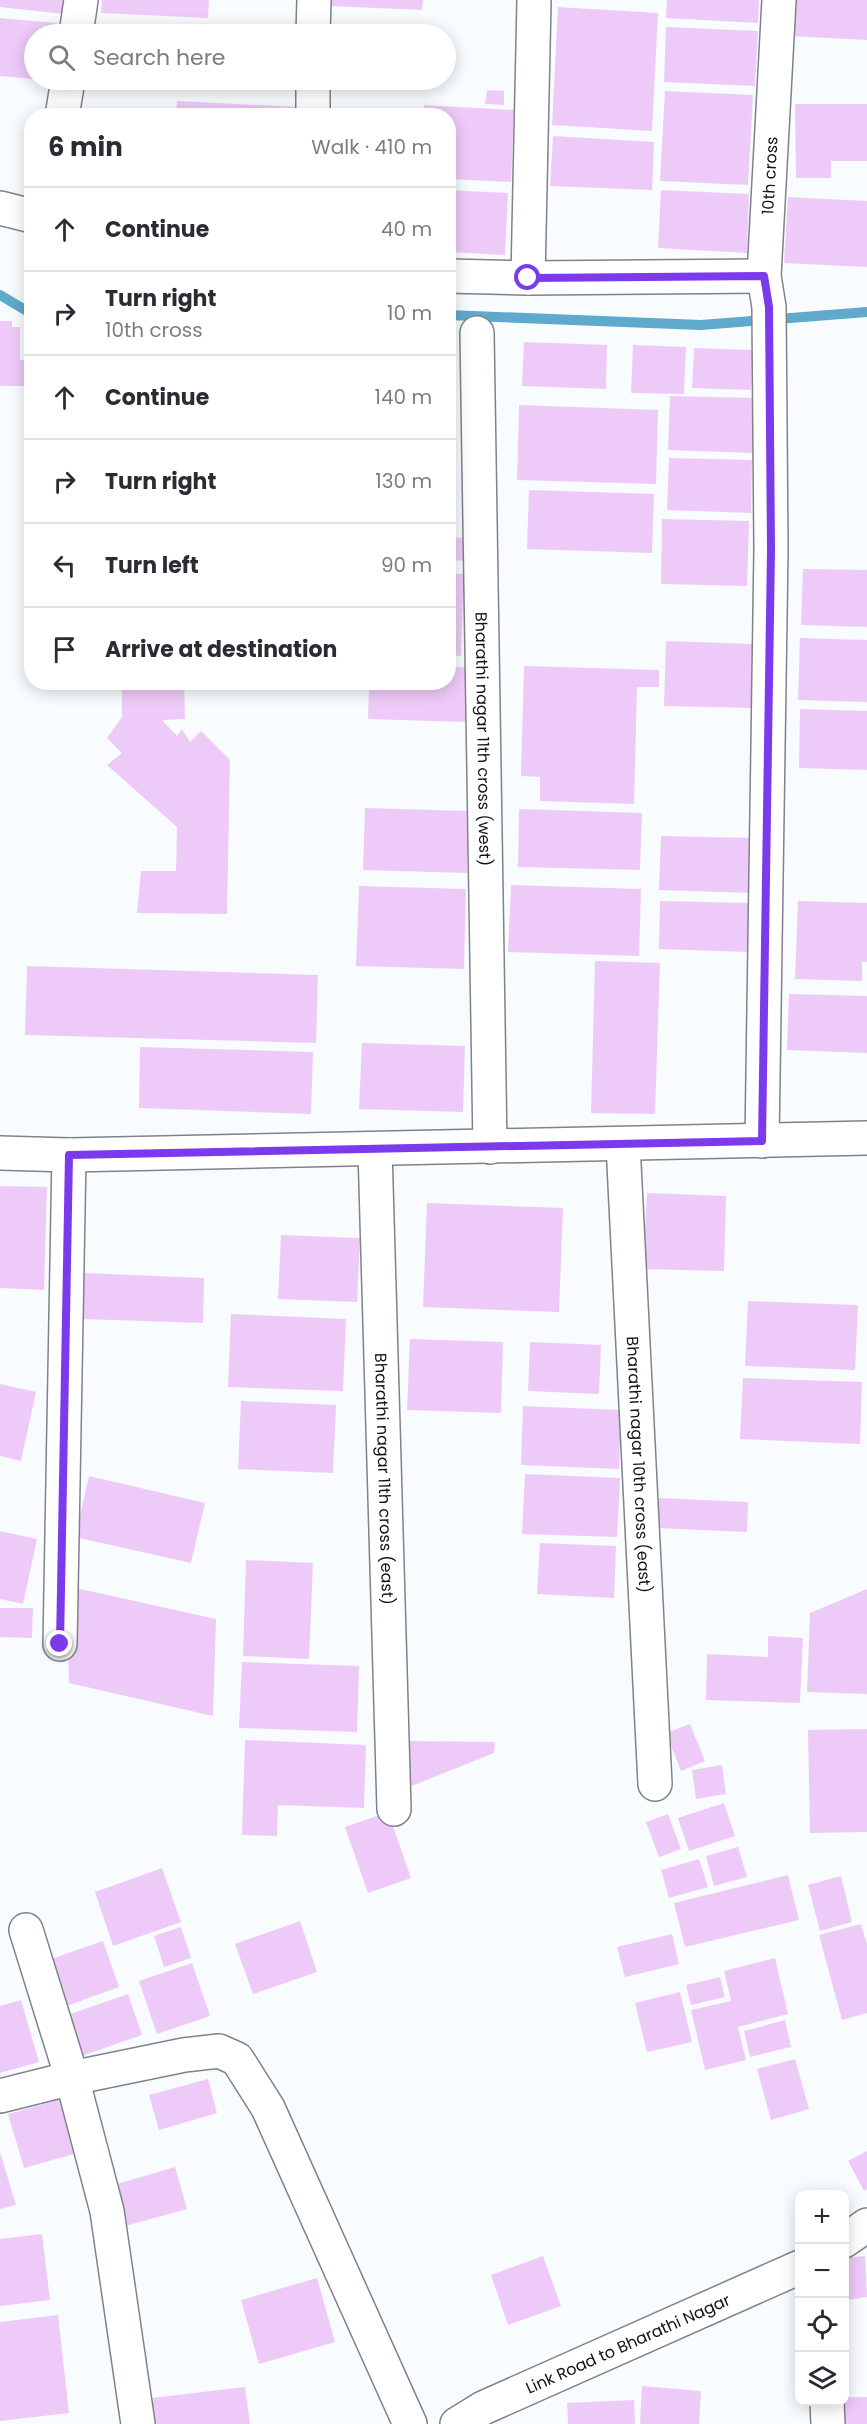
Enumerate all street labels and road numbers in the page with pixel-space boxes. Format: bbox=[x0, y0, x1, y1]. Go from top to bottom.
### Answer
street label: 10th cross bbox=[756, 136, 784, 215]
street label: Bharathi nagar 11th cross (west) bbox=[469, 612, 497, 866]
street label: Bharathi nagar 10th cross (east) bbox=[621, 1336, 656, 1593]
street label: Bharathi nagar 11th cross (east) bbox=[369, 1353, 399, 1605]
street label: Link Road to Bharathi Nagar bbox=[522, 2289, 734, 2400]

